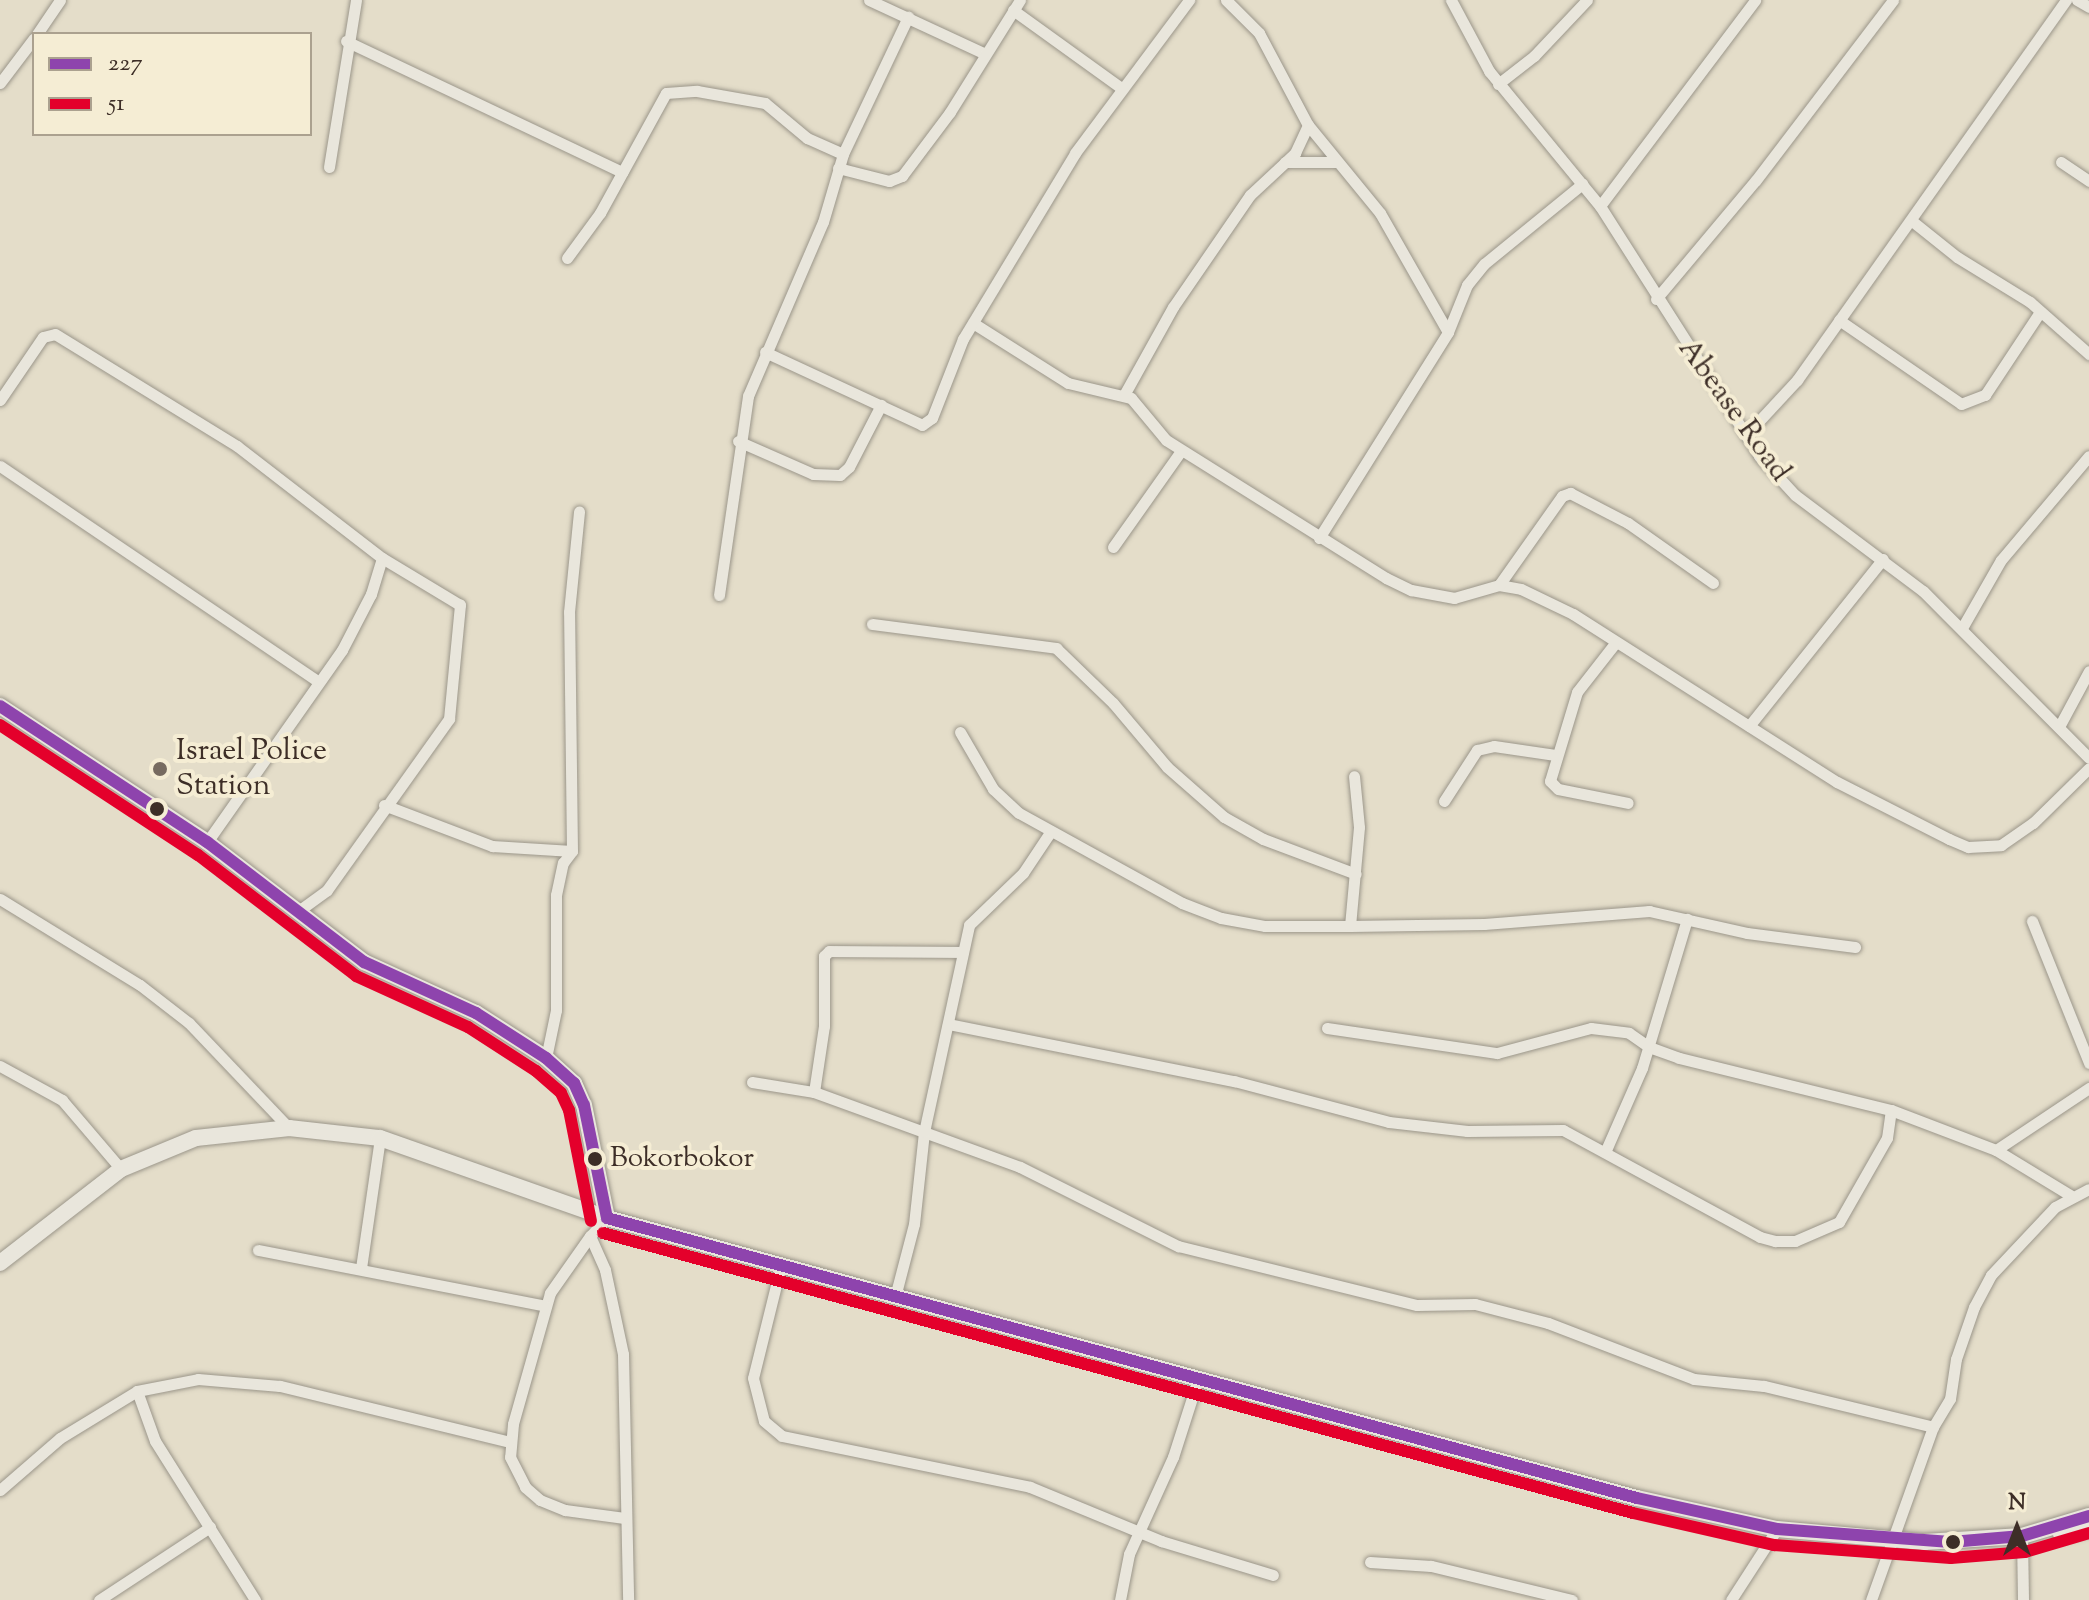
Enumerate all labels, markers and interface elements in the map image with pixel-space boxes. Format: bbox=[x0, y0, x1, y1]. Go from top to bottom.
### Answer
legend bbox=[32, 32, 312, 136]
text: 227 bbox=[108, 47, 143, 81]
text: 51 bbox=[108, 87, 124, 121]
street label: Abease Road bbox=[1669, 333, 1797, 489]
place label: Israel Police Station bbox=[176, 734, 327, 804]
marker: Israel Police Station bbox=[151, 760, 169, 778]
unlabelled marker bbox=[149, 801, 165, 817]
place label: Bokorbokor bbox=[610, 1142, 754, 1176]
marker: Bokorbokor bbox=[587, 1151, 603, 1167]
north arrow bbox=[1977, 1488, 2057, 1568]
text: N bbox=[2008, 1488, 2026, 1520]
unlabelled marker bbox=[1945, 1534, 1961, 1550]

